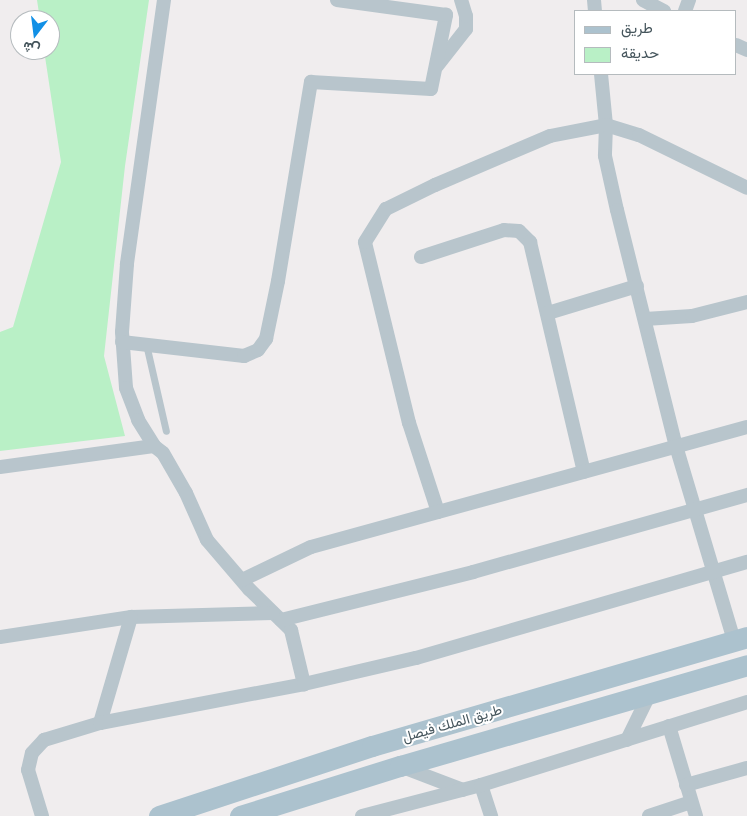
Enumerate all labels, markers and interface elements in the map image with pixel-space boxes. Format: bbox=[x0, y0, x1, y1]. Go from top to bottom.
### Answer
north arrow bbox=[10, 10, 60, 60]
legend bbox=[574, 10, 737, 75]
text: طريق bbox=[621, 18, 653, 37]
text: ش bbox=[21, 38, 42, 59]
text: حديقة bbox=[621, 43, 659, 62]
street label: طريق الملك فيصل bbox=[400, 701, 504, 745]

